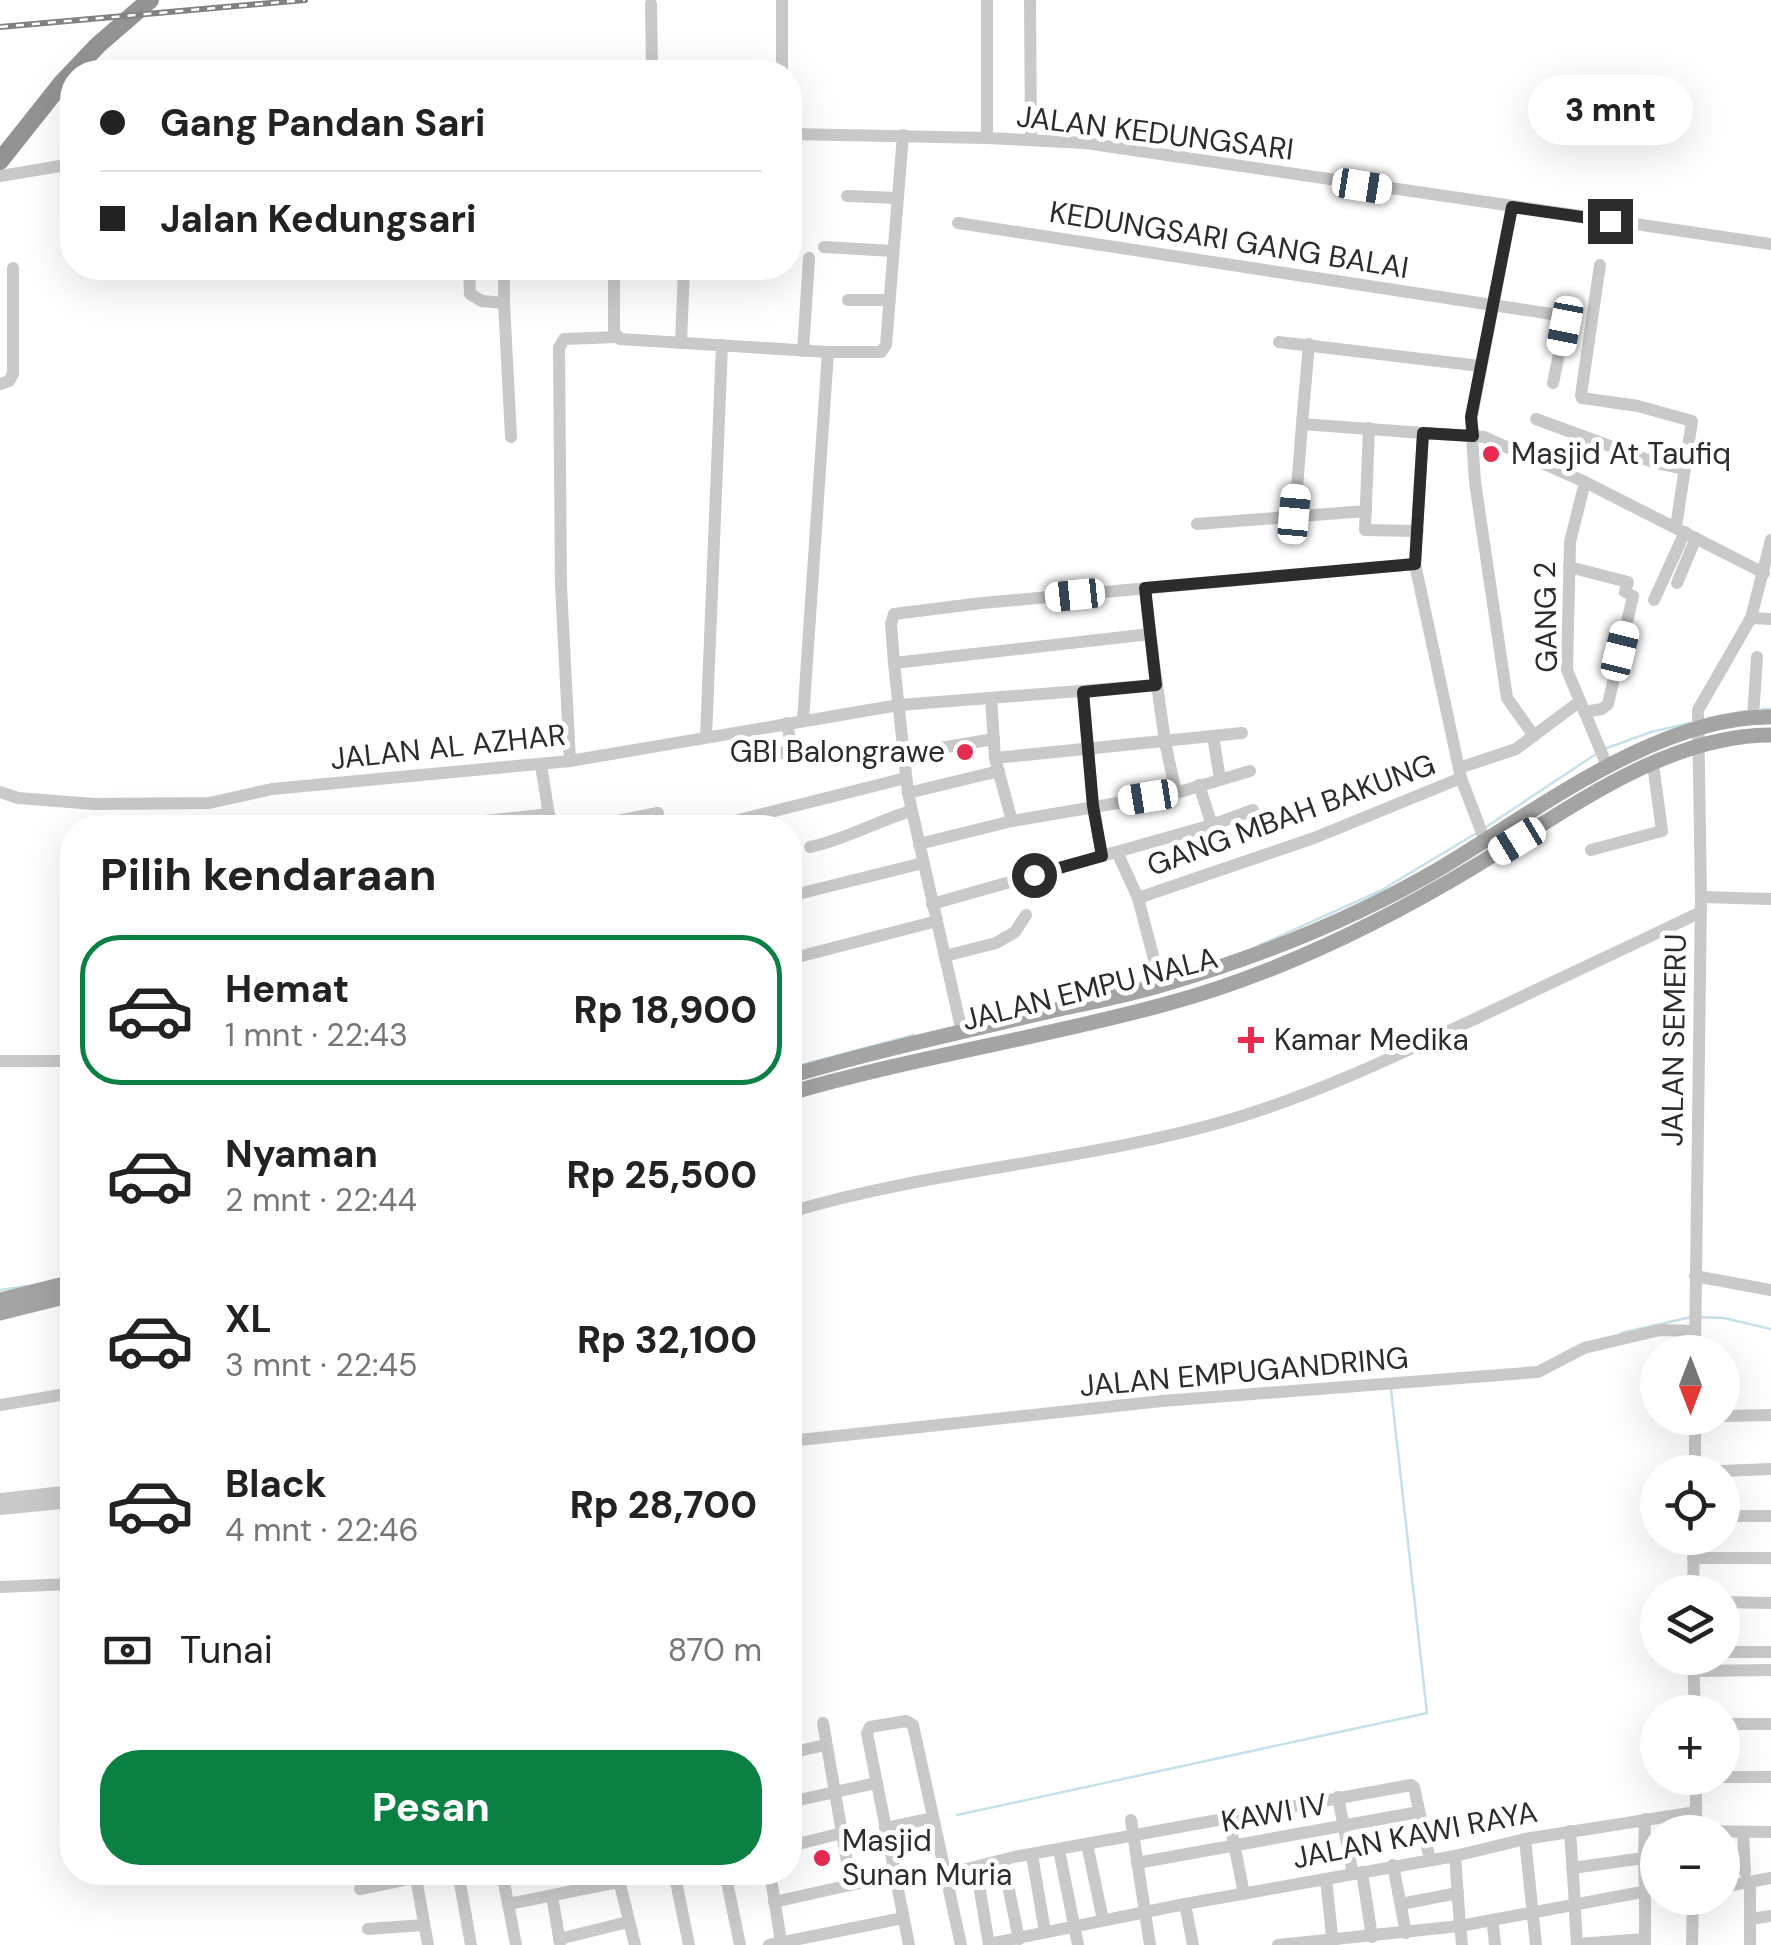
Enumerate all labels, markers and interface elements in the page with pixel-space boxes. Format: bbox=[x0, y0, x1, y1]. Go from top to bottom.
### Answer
callout: 3 mnt bbox=[1528, 76, 1692, 146]
text: 3 mnt bbox=[1565, 89, 1656, 131]
street label: JALAN KEDUNGSARI bbox=[1014, 96, 1296, 169]
text: Gang Pandan Sari bbox=[160, 98, 485, 148]
car bbox=[1330, 166, 1394, 206]
street label: KEDUNGSARI GANG BALAI bbox=[1047, 192, 1411, 287]
text: Jalan Kedungsari bbox=[160, 194, 477, 244]
route end bbox=[1588, 199, 1633, 244]
car bbox=[1545, 294, 1585, 358]
place label: Masjid At Taufiq bbox=[1511, 434, 1731, 473]
marker: Masjid At Taufiq bbox=[1480, 443, 1502, 465]
car bbox=[1276, 483, 1312, 545]
street label: GANG 2 bbox=[1525, 561, 1566, 673]
car bbox=[1044, 577, 1106, 613]
car bbox=[1598, 618, 1642, 684]
street label: JALAN AL AZHAR bbox=[328, 715, 568, 778]
place label: GBI Balongrawe bbox=[730, 732, 945, 771]
marker: GBI Balongrawe bbox=[954, 741, 976, 763]
street label: GANG MBAH BAKUNG bbox=[1141, 744, 1440, 885]
car bbox=[1116, 777, 1180, 817]
car bbox=[1484, 813, 1550, 869]
text: Pilih kendaraan bbox=[100, 845, 436, 904]
route start bbox=[1012, 853, 1057, 898]
street label: JALAN SEMERU bbox=[1652, 933, 1695, 1147]
street label: JALAN EMPU NALA bbox=[958, 938, 1222, 1039]
text: Hemat bbox=[225, 964, 349, 1014]
icon: car bbox=[105, 965, 195, 1055]
text: Rp 18,900 bbox=[574, 985, 757, 1035]
text: 1 mnt · 22:43 bbox=[225, 1014, 408, 1056]
place label: Kamar Medika bbox=[1274, 1020, 1469, 1059]
marker: Kamar Medika bbox=[1238, 1027, 1264, 1053]
text: Nyaman bbox=[225, 1129, 378, 1179]
icon: car bbox=[105, 1130, 195, 1220]
text: Rp 25,500 bbox=[567, 1150, 757, 1200]
text: 2 mnt · 22:44 bbox=[225, 1179, 417, 1221]
text: XL bbox=[225, 1294, 272, 1344]
icon: car bbox=[105, 1295, 195, 1385]
text: Rp 32,100 bbox=[577, 1315, 757, 1365]
north arrow bbox=[1640, 1335, 1740, 1435]
map controls bbox=[1640, 1335, 1740, 1915]
street label: JALAN EMPUGANDRING bbox=[1078, 1338, 1410, 1405]
text: 3 mnt · 22:45 bbox=[225, 1344, 417, 1386]
button: locate bbox=[1640, 1455, 1740, 1555]
text: Black bbox=[225, 1459, 327, 1509]
icon: car bbox=[105, 1460, 195, 1550]
text: Rp 28,700 bbox=[570, 1480, 757, 1530]
text: 4 mnt · 22:46 bbox=[225, 1509, 419, 1551]
button: layers bbox=[1640, 1575, 1740, 1675]
icon: cash bbox=[100, 1623, 155, 1678]
text: Tunai bbox=[180, 1625, 273, 1675]
text: 870 m bbox=[668, 1629, 762, 1671]
button: + bbox=[1640, 1695, 1740, 1795]
button: Pesan bbox=[100, 1750, 762, 1865]
street label: KAWI IV bbox=[1218, 1784, 1330, 1841]
street label: JALAN KAWI RAYA bbox=[1289, 1792, 1541, 1877]
button: − bbox=[1640, 1815, 1740, 1915]
place label: Masjid Sunan Muria bbox=[842, 1821, 1012, 1894]
marker: Masjid Sunan Muria bbox=[811, 1847, 833, 1869]

